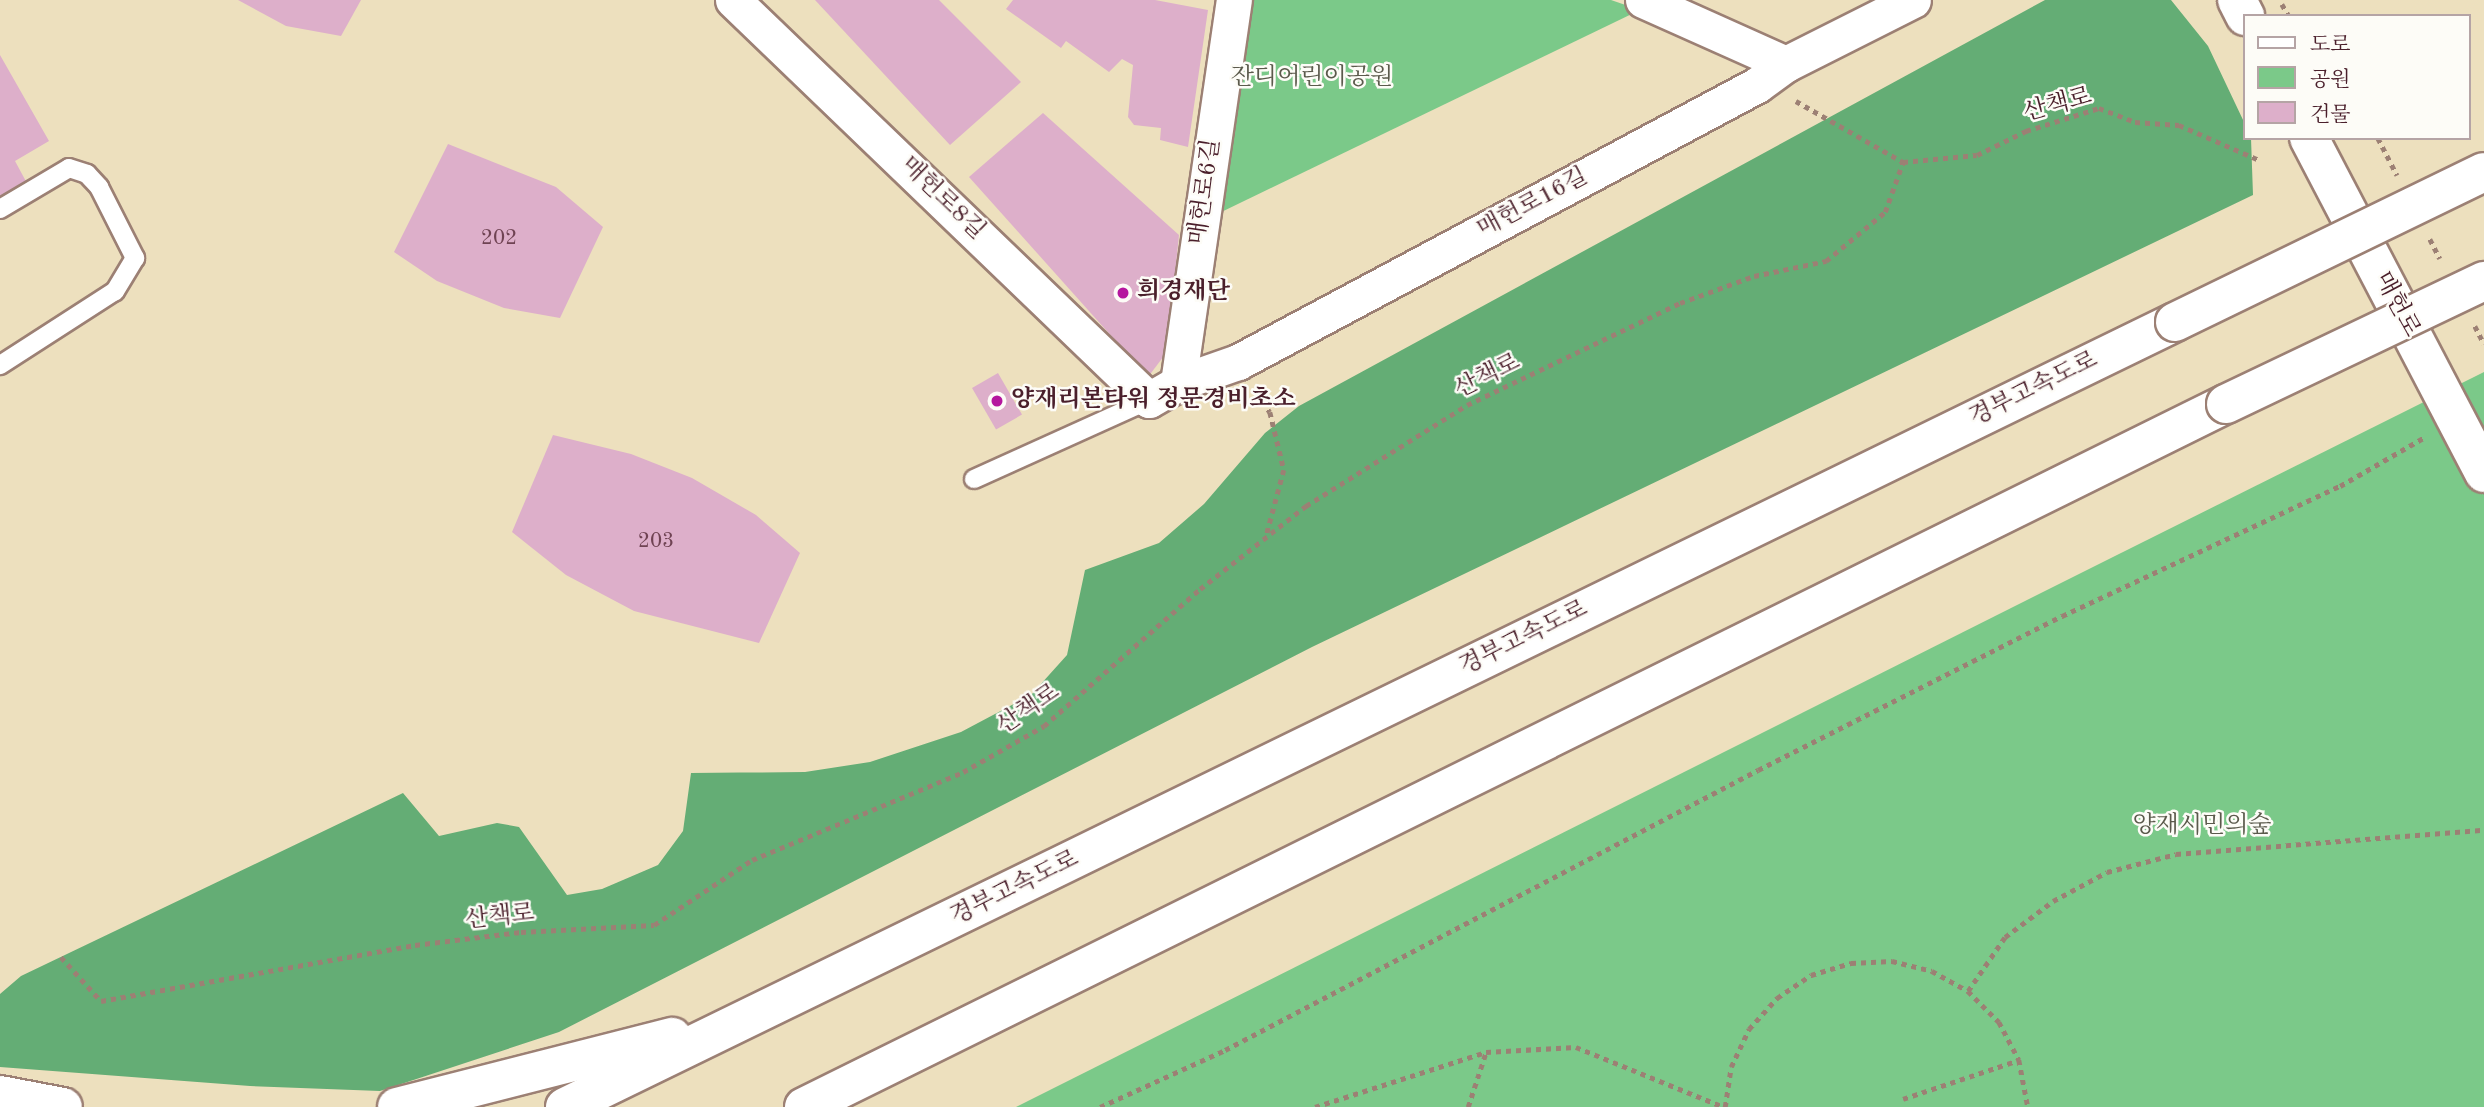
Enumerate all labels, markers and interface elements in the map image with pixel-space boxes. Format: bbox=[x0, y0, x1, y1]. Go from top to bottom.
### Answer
legend bbox=[2242, 14, 2470, 140]
text: 도로 bbox=[2310, 35, 2351, 56]
park label: 잔디어린이공원 bbox=[1231, 65, 1393, 93]
text: 공원 bbox=[2310, 70, 2351, 91]
street label: 산책로 bbox=[2021, 83, 2095, 129]
text: 건물 bbox=[2310, 105, 2351, 126]
street label: 매헌로6길 bbox=[1184, 137, 1228, 247]
street label: 매헌로8길 bbox=[894, 152, 990, 246]
street label: 매헌로16길 bbox=[1473, 163, 1593, 245]
house number: 202 bbox=[481, 226, 517, 252]
street label: 매헌로 bbox=[2367, 268, 2425, 342]
place label: 희경재단 bbox=[1137, 279, 1230, 307]
marker: 희경재단 bbox=[1115, 285, 1131, 301]
street label: 경부고속도로 bbox=[1965, 347, 2103, 433]
street label: 산책로 bbox=[1450, 349, 1526, 405]
place label: 양재리본타워 정문경비초소 bbox=[1011, 387, 1296, 415]
marker: 양재리본타워 정문경비초소 bbox=[989, 393, 1005, 409]
house number: 203 bbox=[638, 529, 674, 555]
street label: 경부고속도로 bbox=[1455, 596, 1593, 682]
street label: 산책로 bbox=[992, 679, 1066, 741]
park label: 양재시민의숲 bbox=[2132, 813, 2272, 841]
street label: 경부고속도로 bbox=[946, 846, 1084, 932]
street label: 산책로 bbox=[464, 900, 536, 936]

